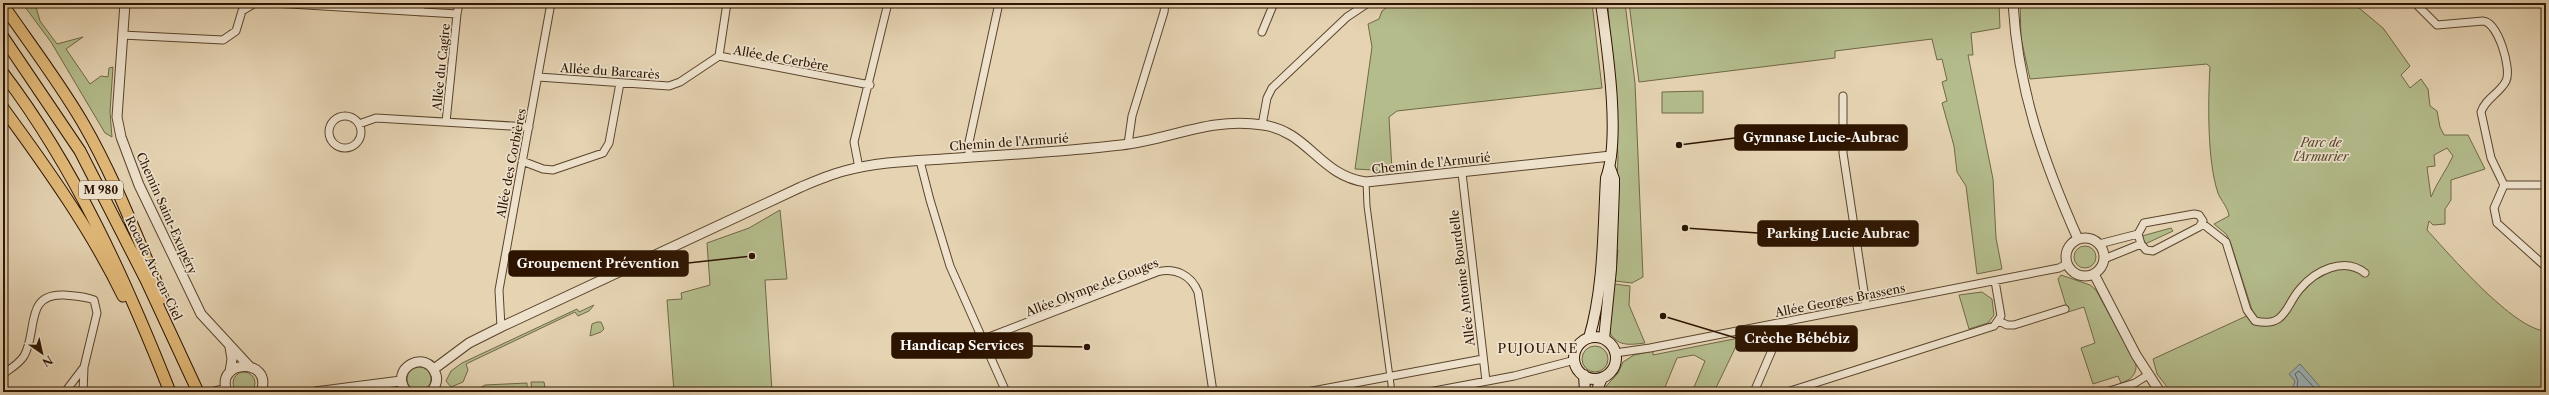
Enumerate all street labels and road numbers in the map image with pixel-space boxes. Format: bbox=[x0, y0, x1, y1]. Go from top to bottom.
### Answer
street label: Allée du Cagire bbox=[429, 22, 453, 112]
street label: Allée de Cerbère bbox=[731, 42, 830, 74]
street label: Allée du Barcarès bbox=[559, 60, 660, 82]
street label: Allée des Corbières bbox=[493, 107, 529, 220]
street label: Chemin de l'Armurié bbox=[949, 130, 1069, 154]
street label: Chemin de l'Armurié bbox=[1371, 149, 1492, 177]
street label: Chemin Saint-Exupéry bbox=[133, 150, 201, 277]
road number: M 980 bbox=[79, 181, 123, 199]
street label: Allée Antoine Bourdelle bbox=[1446, 209, 1478, 348]
street label: Rocade Arc-en-Ciel bbox=[122, 214, 186, 323]
street label: Allée Olympe de Gouges bbox=[1023, 255, 1161, 320]
street label: Allée Georges Brassens bbox=[1773, 280, 1906, 320]

